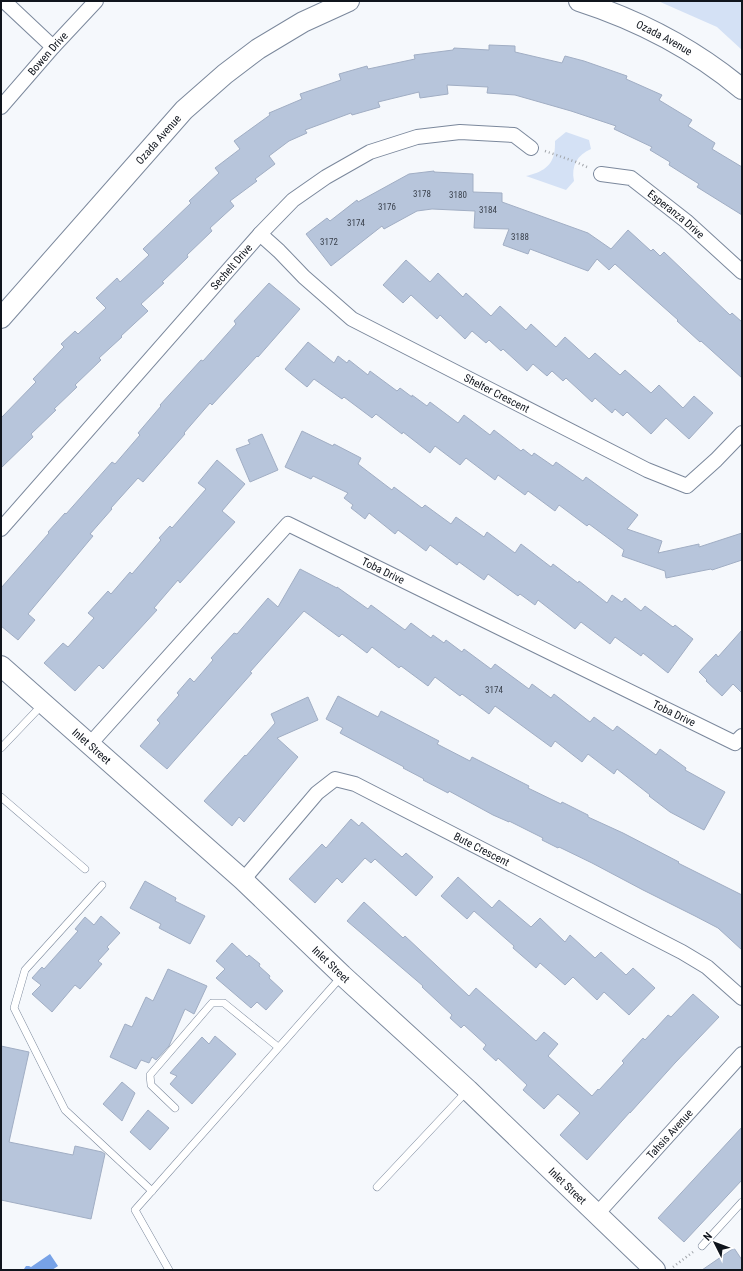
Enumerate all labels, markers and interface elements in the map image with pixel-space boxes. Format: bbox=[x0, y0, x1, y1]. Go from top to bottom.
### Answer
street label: Ozada Avenue bbox=[634, 18, 695, 58]
street label: Bowen Drive bbox=[25, 29, 70, 78]
street label: Ozada Avenue bbox=[133, 112, 183, 167]
street label: Esperanza Drive bbox=[645, 187, 707, 241]
house number: 3178 bbox=[413, 189, 431, 199]
house number: 3180 bbox=[449, 190, 467, 200]
house number: 3176 bbox=[378, 202, 396, 212]
house number: 3184 bbox=[479, 205, 497, 215]
house number: 3174 bbox=[347, 218, 365, 228]
house number: 3188 bbox=[511, 232, 529, 242]
house number: 3172 bbox=[320, 237, 338, 247]
street label: Sechelt Drive bbox=[208, 241, 255, 292]
street label: Shelter Crescent bbox=[462, 371, 532, 415]
street label: Toba Drive bbox=[360, 555, 407, 587]
house number: 3174 bbox=[485, 685, 503, 695]
street label: Toba Drive bbox=[651, 697, 698, 729]
street label: Inlet Street bbox=[70, 726, 114, 767]
street label: Bute Crescent bbox=[452, 829, 512, 869]
street label: Inlet Street bbox=[309, 943, 353, 985]
street label: Tahsis Avenue bbox=[644, 1106, 695, 1162]
street label: Inlet Street bbox=[546, 1165, 589, 1207]
north arrow bbox=[695, 1223, 735, 1263]
text: N bbox=[701, 1230, 715, 1244]

